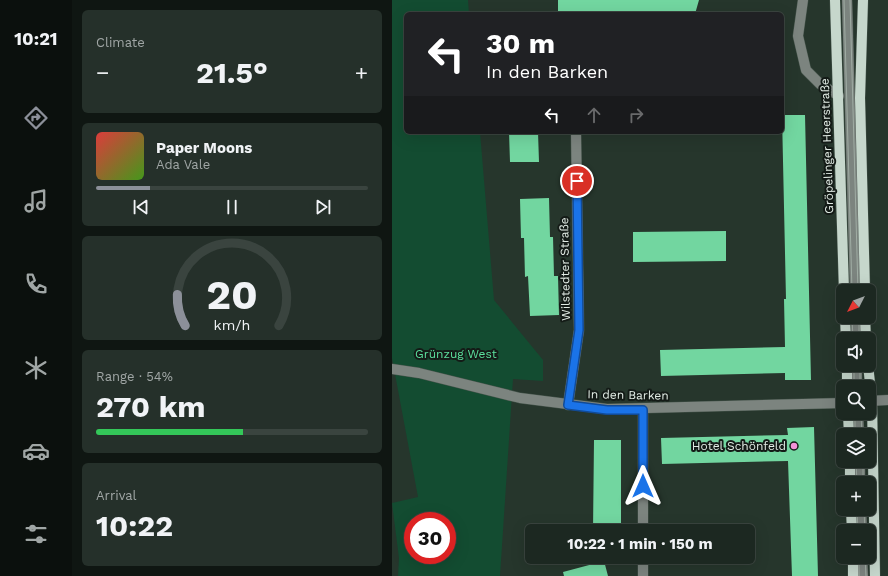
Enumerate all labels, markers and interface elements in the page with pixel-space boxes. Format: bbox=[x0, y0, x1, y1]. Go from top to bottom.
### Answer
text: 30 m bbox=[486, 27, 555, 60]
text: 10:21 bbox=[14, 28, 58, 49]
icon: left bbox=[420, 28, 472, 80]
text: Climate bbox=[96, 35, 145, 50]
text: 21.5° bbox=[196, 55, 268, 90]
text: − bbox=[96, 60, 109, 85]
text: + bbox=[355, 60, 368, 85]
text: In den Barken bbox=[486, 61, 608, 82]
street label: Gröpelinger Heerstraße bbox=[818, 78, 836, 214]
icon: directions bbox=[22, 104, 50, 132]
icon: left bbox=[541, 104, 563, 126]
icon: ahead bbox=[583, 104, 605, 126]
icon: right bbox=[625, 104, 647, 126]
text: Paper Moons bbox=[156, 139, 252, 157]
text: Ada Vale bbox=[156, 157, 210, 172]
pin bbox=[560, 164, 594, 198]
icon: arrive bbox=[566, 170, 588, 192]
icon: music bbox=[22, 187, 50, 215]
icon: previous bbox=[130, 196, 152, 218]
icon: pause bbox=[221, 196, 243, 218]
icon: next bbox=[312, 196, 334, 218]
street label: Wilstedter Straße bbox=[557, 217, 573, 321]
icon: phone bbox=[22, 270, 50, 298]
text: 20 bbox=[206, 270, 258, 319]
north arrow bbox=[836, 284, 876, 324]
map controls bbox=[836, 284, 876, 564]
text: km/h bbox=[214, 317, 250, 333]
button: sound bbox=[836, 332, 876, 372]
park label: Grünzug West bbox=[415, 347, 497, 361]
icon: climate bbox=[22, 354, 50, 382]
text: Range · 54% bbox=[96, 369, 173, 384]
button: search bbox=[836, 380, 876, 420]
street label: In den Barken bbox=[587, 387, 669, 403]
text: 270 km bbox=[96, 389, 206, 424]
button: layers bbox=[836, 428, 876, 468]
icon: car bbox=[22, 437, 50, 465]
place label: Hotel Schönfeld bbox=[692, 439, 786, 453]
marker: Hotel Schönfeld bbox=[789, 441, 799, 451]
position arrow bbox=[622, 465, 664, 507]
button: + bbox=[836, 476, 876, 516]
text: Arrival bbox=[96, 488, 137, 503]
text: 10:22 bbox=[96, 508, 173, 543]
speed limit sign: 30 bbox=[404, 512, 456, 564]
icon: filters bbox=[22, 520, 50, 548]
button: − bbox=[836, 524, 876, 564]
text: 10:22 · 1 min · 150 m bbox=[567, 535, 713, 553]

